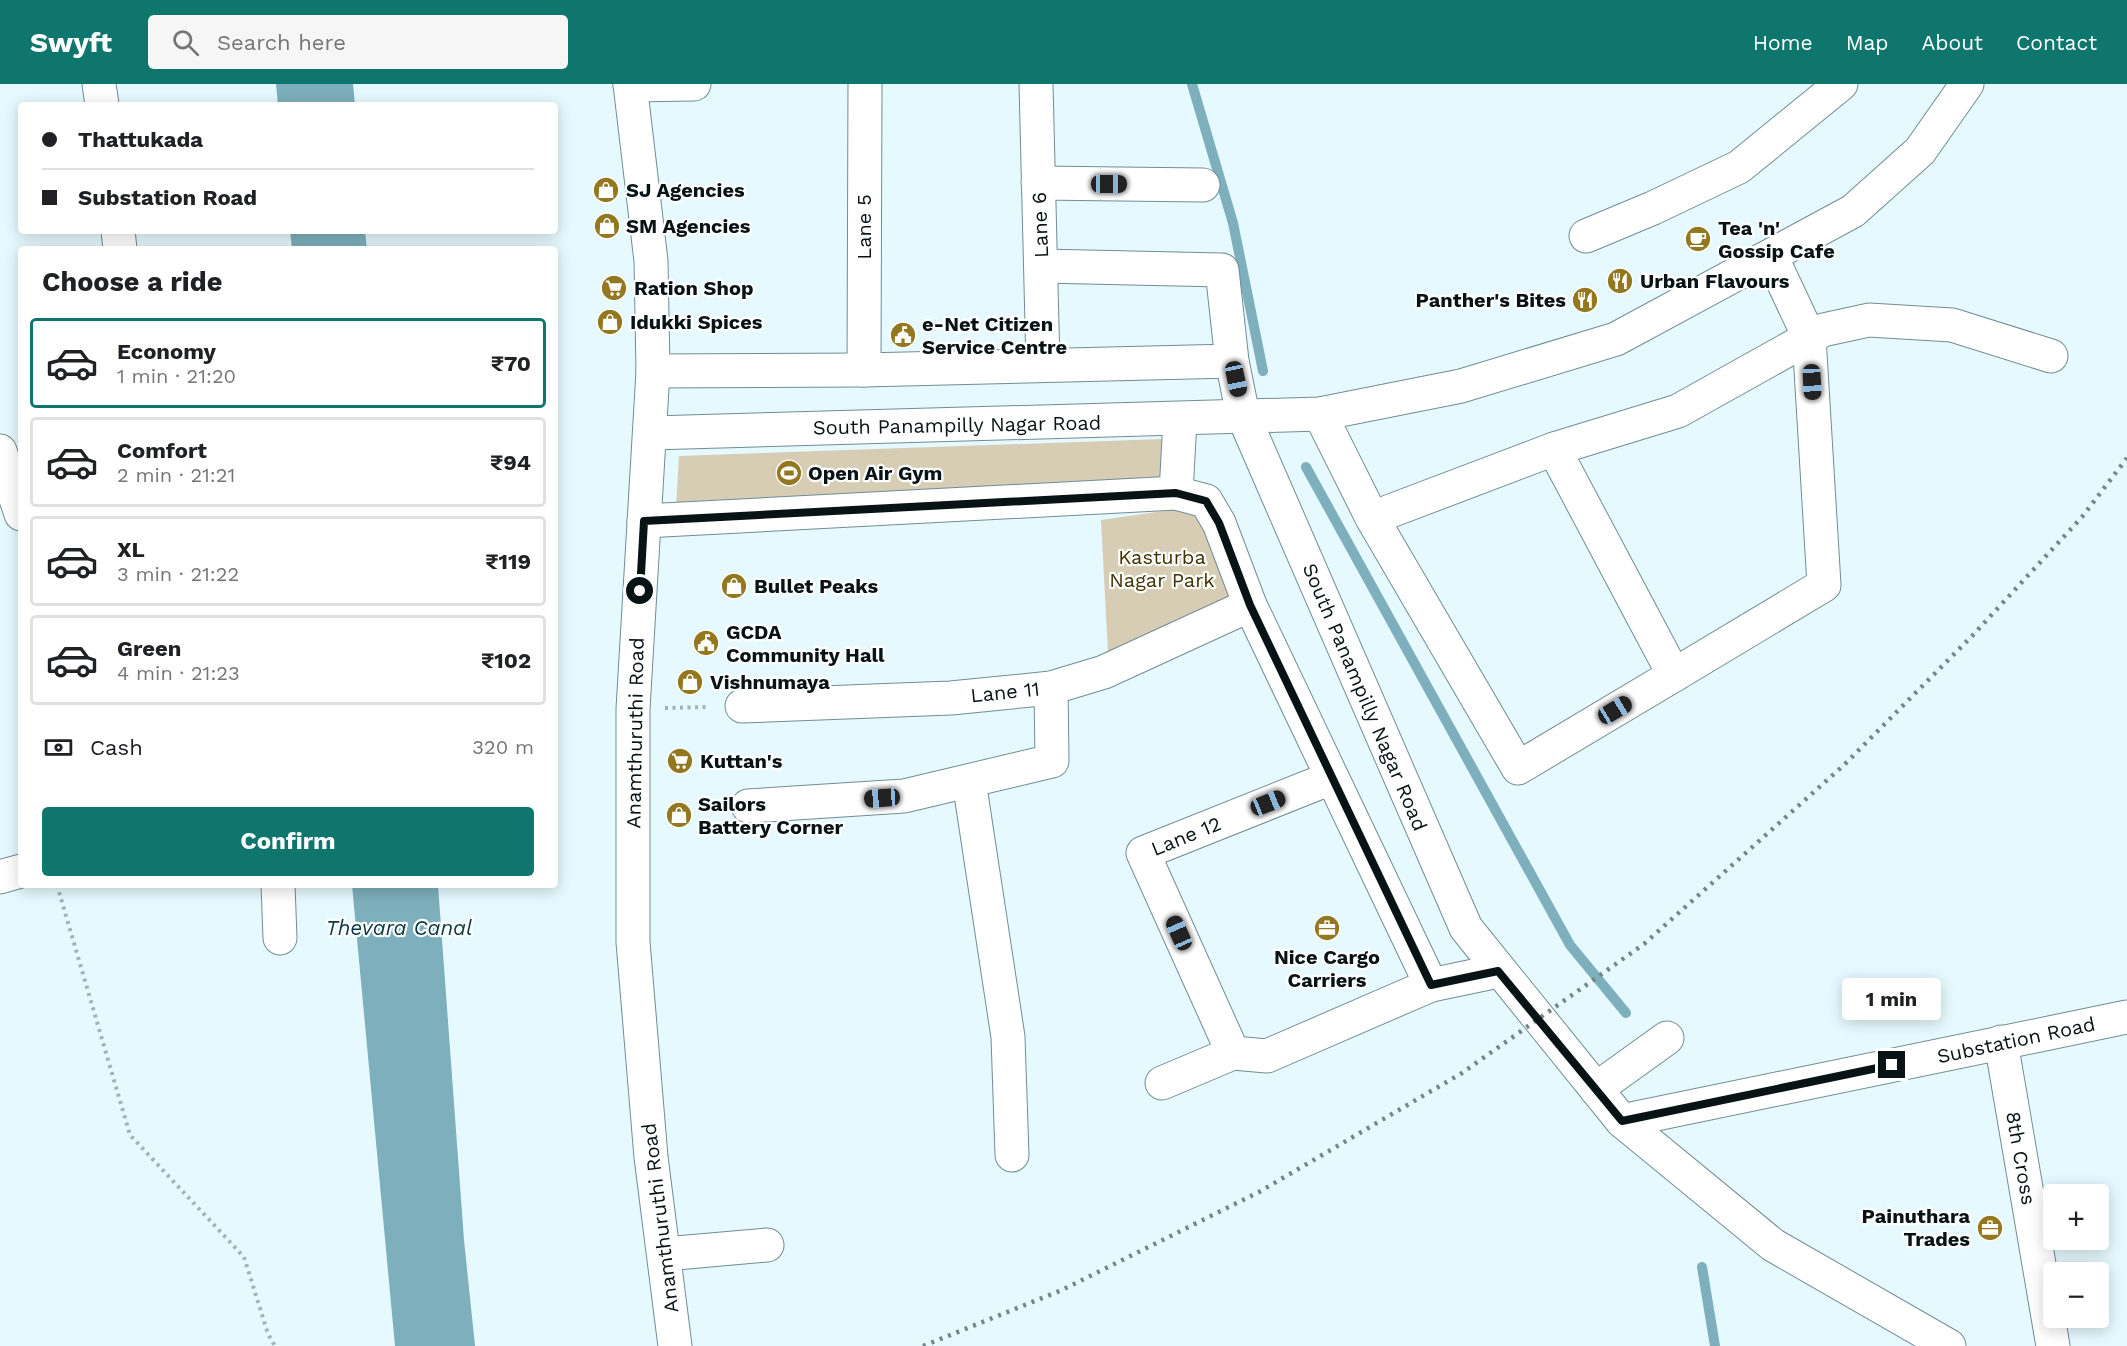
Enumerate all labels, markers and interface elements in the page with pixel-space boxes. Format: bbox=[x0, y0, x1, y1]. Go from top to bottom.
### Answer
search box bbox=[148, 15, 568, 69]
text: Swyft bbox=[30, 26, 112, 59]
icon: search bbox=[169, 26, 202, 59]
text: Search here bbox=[217, 30, 346, 55]
text: Home bbox=[1753, 30, 1813, 55]
text: Map bbox=[1846, 30, 1889, 55]
text: About bbox=[1922, 30, 1983, 55]
text: Contact bbox=[2016, 30, 2097, 55]
text: Thattukada bbox=[78, 127, 203, 152]
shop icon: SJ Agencies bbox=[591, 175, 621, 205]
car bbox=[1091, 175, 1127, 193]
place label: SJ Agencies bbox=[626, 178, 745, 202]
text: Substation Road bbox=[78, 185, 257, 210]
street label: Lane 6 bbox=[1027, 192, 1053, 258]
street label: Lane 5 bbox=[852, 194, 876, 260]
shop icon: SM Agencies bbox=[592, 211, 622, 241]
place label: SM Agencies bbox=[626, 214, 751, 238]
place label: Tea 'n' Gossip Cafe bbox=[1718, 216, 1835, 263]
cafe icon: Tea 'n' Gossip Cafe bbox=[1683, 224, 1713, 254]
text: Choose a ride bbox=[42, 266, 222, 298]
restaurant icon: Urban Flavours bbox=[1605, 266, 1635, 296]
place label: Urban Flavours bbox=[1640, 269, 1790, 293]
supermarket icon: Ration Shop bbox=[599, 273, 629, 303]
place label: Ration Shop bbox=[634, 276, 753, 300]
restaurant icon: Panther's Bites bbox=[1570, 285, 1600, 315]
place label: Panther's Bites bbox=[1415, 288, 1566, 312]
shop icon: Idukki Spices bbox=[595, 307, 625, 337]
place label: Idukki Spices bbox=[630, 310, 763, 334]
place label: e-Net Citizen Service Centre bbox=[922, 312, 1067, 359]
public building icon: e-Net Citizen Service Centre bbox=[888, 320, 918, 350]
icon: car bbox=[45, 336, 99, 390]
text: Economy bbox=[117, 339, 216, 364]
text: ₹70 bbox=[491, 351, 531, 376]
car bbox=[1223, 360, 1249, 398]
text: 1 min · 21:20 bbox=[117, 364, 236, 388]
car bbox=[1802, 364, 1822, 400]
street label: South Panampilly Nagar Road bbox=[813, 410, 1101, 440]
icon: car bbox=[45, 435, 99, 489]
text: Comfort bbox=[117, 438, 207, 463]
text: ₹94 bbox=[490, 450, 531, 475]
sports icon: Open Air Gym bbox=[774, 458, 804, 488]
place label: Open Air Gym bbox=[808, 461, 942, 485]
text: 2 min · 21:21 bbox=[117, 463, 235, 487]
icon: car bbox=[45, 534, 99, 588]
text: XL bbox=[117, 537, 145, 562]
park label: Kasturba Nagar Park bbox=[1109, 545, 1215, 592]
text: ₹119 bbox=[485, 549, 531, 574]
street label: South Panampilly Nagar Road bbox=[1298, 560, 1432, 834]
text: 3 min · 21:22 bbox=[117, 562, 239, 586]
shop icon: Bullet Peaks bbox=[719, 571, 749, 601]
place label: Bullet Peaks bbox=[754, 574, 879, 598]
route start bbox=[626, 577, 653, 604]
place label: GCDA Community Hall bbox=[726, 620, 885, 667]
public building icon: GCDA Community Hall bbox=[691, 628, 721, 658]
icon: car bbox=[45, 633, 99, 687]
text: Green bbox=[117, 636, 181, 661]
street label: Anamthuruthi Road bbox=[621, 637, 649, 829]
text: ₹102 bbox=[481, 648, 531, 673]
text: 4 min · 21:23 bbox=[117, 661, 240, 685]
shop icon: Vishnumaya bbox=[675, 667, 705, 697]
place label: Vishnumaya bbox=[710, 670, 830, 694]
street label: Lane 11 bbox=[969, 676, 1041, 708]
car bbox=[1595, 693, 1635, 727]
icon: cash bbox=[42, 731, 75, 764]
text: Cash bbox=[90, 735, 143, 760]
text: 320 m bbox=[472, 735, 534, 759]
supermarket icon: Kuttan's bbox=[665, 746, 695, 776]
place label: Kuttan's bbox=[700, 749, 783, 773]
car bbox=[863, 788, 901, 808]
car bbox=[1248, 788, 1288, 818]
place label: Sailors Battery Corner bbox=[698, 792, 843, 839]
shop icon: Sailors Battery Corner bbox=[664, 800, 694, 830]
button: Confirm bbox=[42, 807, 534, 876]
street label: Lane 12 bbox=[1148, 811, 1224, 861]
car bbox=[1163, 913, 1195, 953]
office icon: Nice Cargo Carriers bbox=[1312, 913, 1342, 943]
water label: Thevara Canal bbox=[326, 915, 472, 940]
place label: Nice Cargo Carriers bbox=[1274, 945, 1380, 992]
callout: 1 min bbox=[1842, 978, 1942, 1020]
text: 1 min bbox=[1866, 987, 1917, 1011]
street label: Substation Road bbox=[1935, 1012, 2097, 1068]
route end bbox=[1878, 1051, 1905, 1078]
street label: 8th Cross bbox=[2001, 1109, 2041, 1207]
street label: Anamthuruthi Road bbox=[636, 1122, 684, 1314]
map controls bbox=[2043, 1184, 2109, 1328]
button: + bbox=[2043, 1184, 2109, 1250]
place label: Painuthara Trades bbox=[1861, 1204, 1970, 1251]
office icon: Painuthara Trades bbox=[1975, 1213, 2005, 1243]
button: − bbox=[2043, 1262, 2109, 1328]

